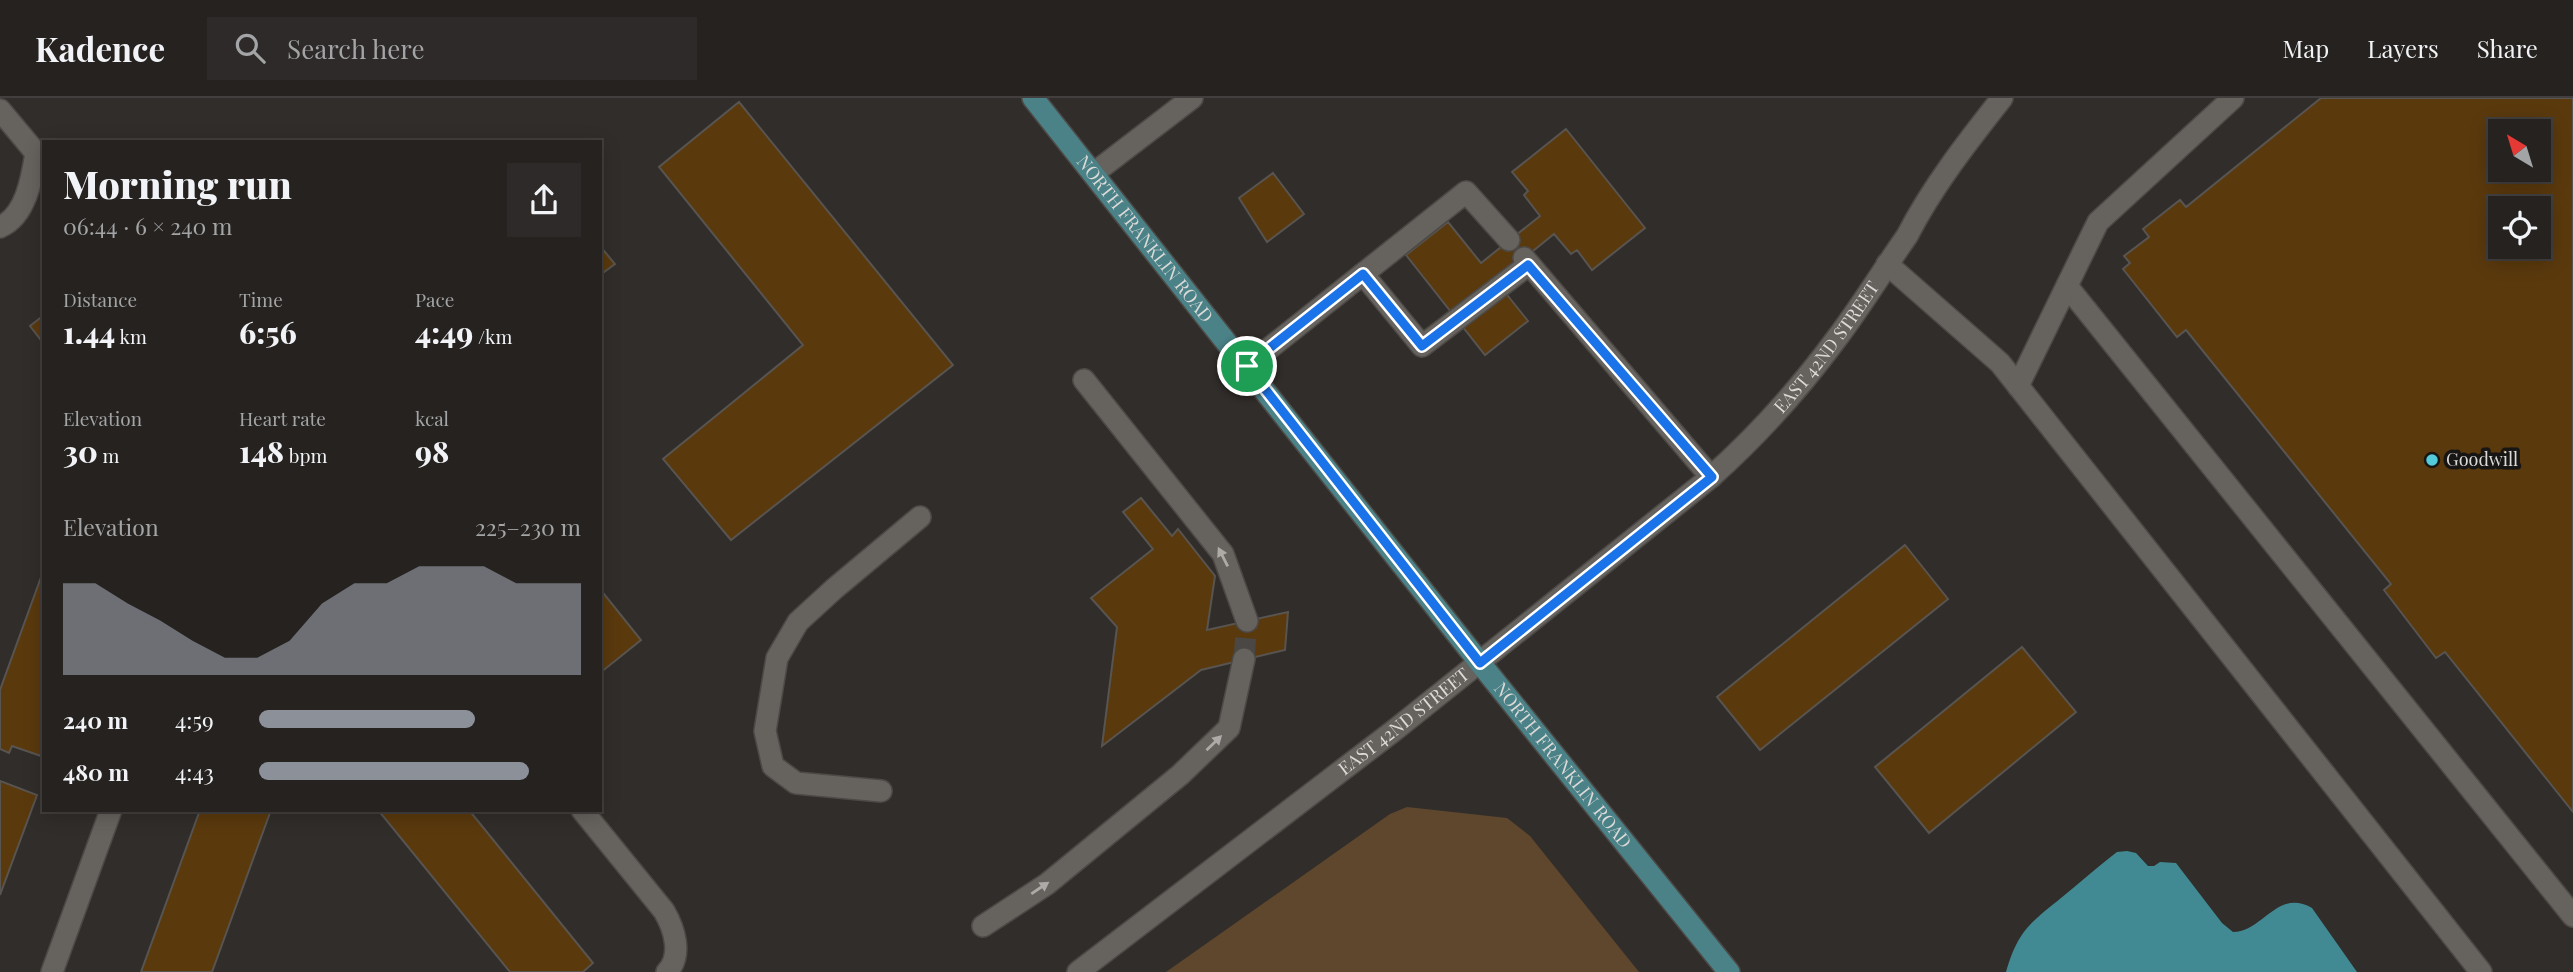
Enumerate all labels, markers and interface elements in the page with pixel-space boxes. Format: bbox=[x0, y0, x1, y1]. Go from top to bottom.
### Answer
search box bbox=[207, 17, 697, 80]
text: Kadence bbox=[35, 26, 165, 70]
icon: search bbox=[231, 29, 269, 67]
text: Search here bbox=[287, 31, 425, 66]
text: Map bbox=[2283, 32, 2329, 64]
text: Layers bbox=[2367, 32, 2439, 64]
text: Share bbox=[2477, 32, 2538, 64]
north arrow bbox=[2488, 119, 2552, 182]
map controls bbox=[2488, 119, 2551, 259]
street label: NORTH FRANKLIN ROAD bbox=[1072, 150, 1219, 327]
text: Morning run bbox=[63, 158, 292, 209]
button: share bbox=[507, 163, 581, 237]
button: locate bbox=[2488, 196, 2551, 259]
text: 06:44 · 6 × 240 m bbox=[63, 210, 232, 241]
street label: EAST 42ND STREET bbox=[1768, 276, 1884, 418]
text: Distance bbox=[63, 286, 137, 312]
text: Time bbox=[239, 286, 283, 312]
text: Pace bbox=[415, 286, 454, 312]
text: 1.44 bbox=[63, 312, 115, 352]
text: 6:56 bbox=[239, 312, 297, 352]
text: 4:49 bbox=[415, 312, 473, 352]
text: km bbox=[115, 323, 147, 349]
text: /km bbox=[473, 323, 512, 349]
pin bbox=[1217, 336, 1277, 396]
icon: arrive bbox=[1228, 347, 1266, 385]
text: Elevation bbox=[63, 405, 142, 431]
text: Heart rate bbox=[239, 405, 326, 431]
text: kcal bbox=[415, 405, 449, 431]
text: 30 bbox=[63, 431, 98, 471]
text: 148 bbox=[239, 431, 284, 471]
text: 98 bbox=[415, 431, 449, 471]
text: m bbox=[98, 442, 119, 468]
text: bpm bbox=[284, 442, 327, 468]
place label: Goodwill bbox=[2446, 447, 2518, 471]
marker: Goodwill bbox=[2424, 452, 2440, 468]
text: Elevation bbox=[63, 511, 159, 542]
text: 225–230 m bbox=[475, 511, 581, 542]
one-way arrow bbox=[1217, 547, 1229, 567]
street label: EAST 42ND STREET bbox=[1333, 662, 1474, 780]
street label: NORTH FRANKLIN ROAD bbox=[1489, 677, 1638, 853]
text: 240 m bbox=[63, 704, 128, 735]
text: 4:59 bbox=[175, 704, 214, 735]
one-way arrow bbox=[1205, 735, 1222, 751]
text: 480 m bbox=[63, 756, 129, 787]
text: 4:43 bbox=[175, 756, 214, 787]
one-way arrow bbox=[1030, 882, 1050, 895]

